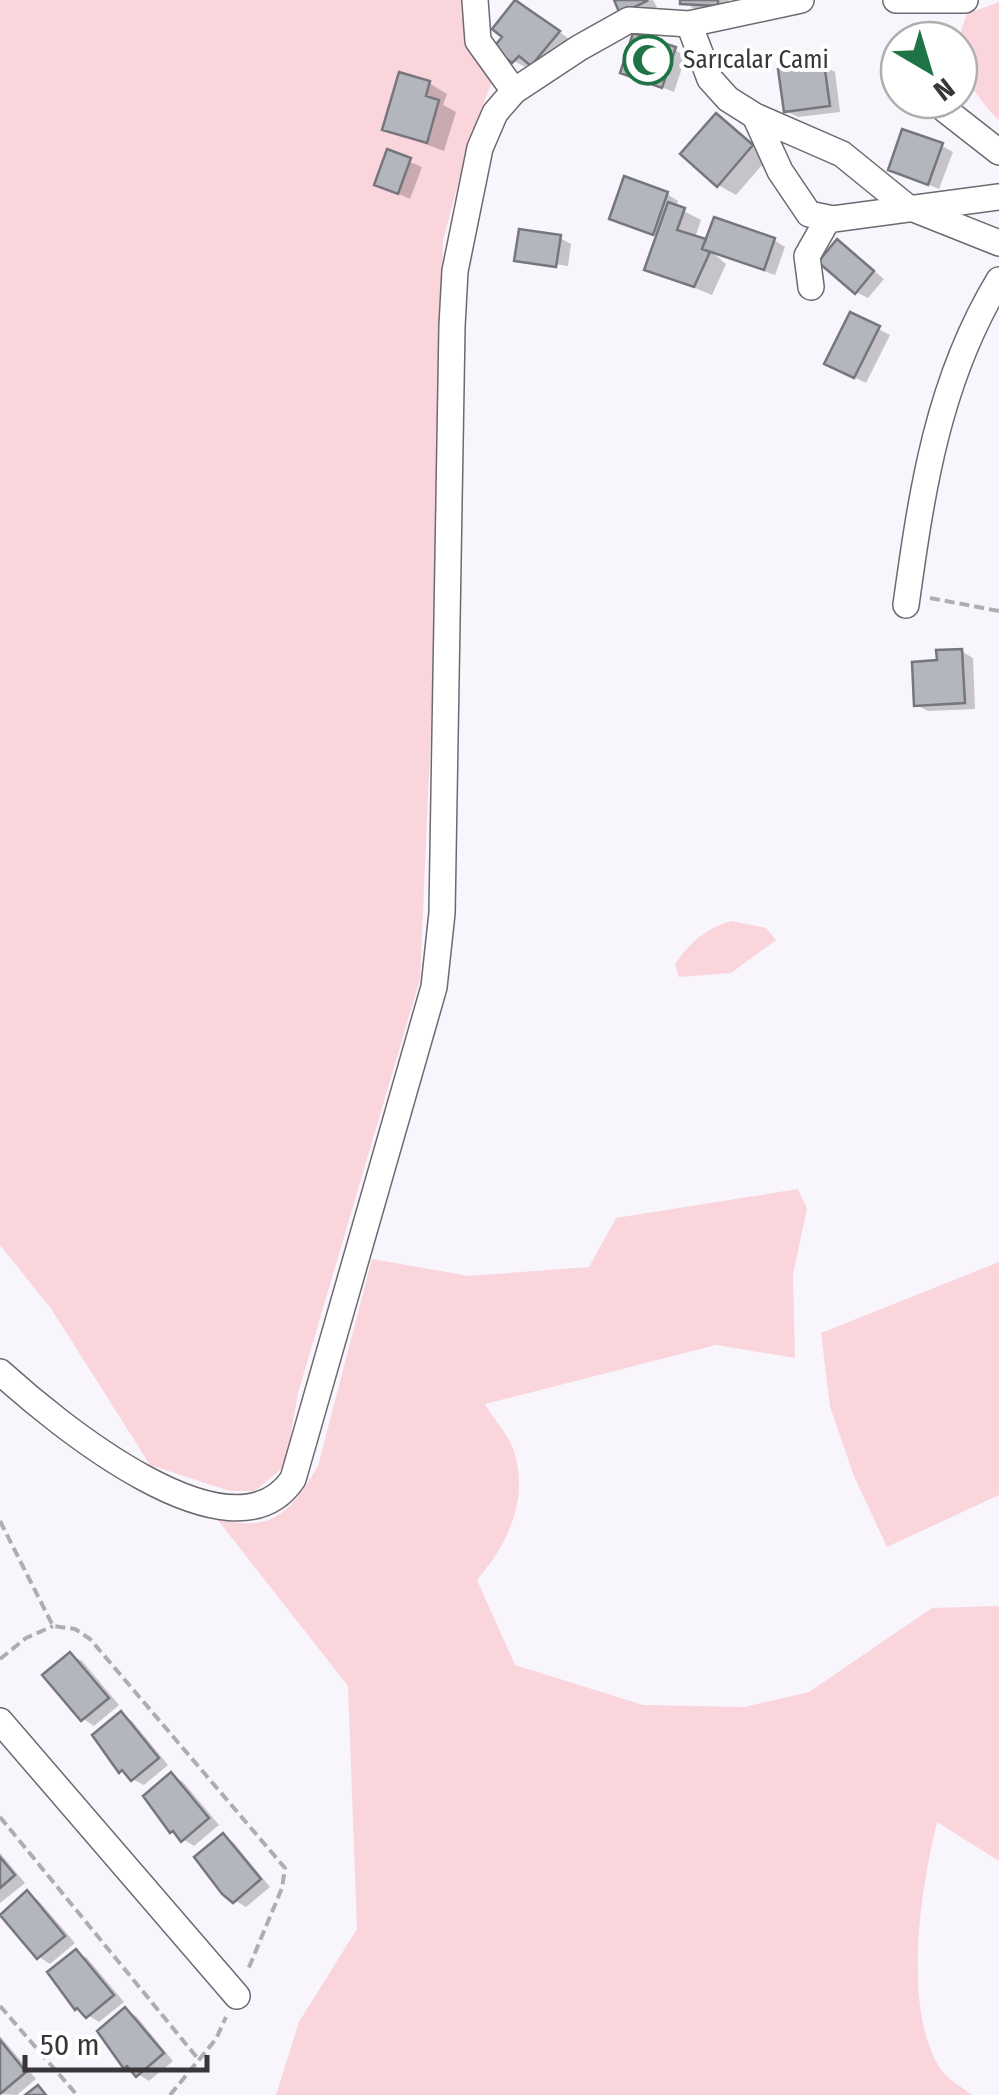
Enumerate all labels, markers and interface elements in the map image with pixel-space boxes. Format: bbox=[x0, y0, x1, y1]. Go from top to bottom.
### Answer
north arrow bbox=[879, 20, 979, 120]
mosque icon: Sarıcalar Cami bbox=[622, 34, 674, 86]
place label: Sarıcalar Cami bbox=[683, 45, 829, 75]
text: N bbox=[927, 71, 961, 107]
scale bar bbox=[25, 2010, 208, 2072]
text: 50 m bbox=[40, 2027, 100, 2063]

